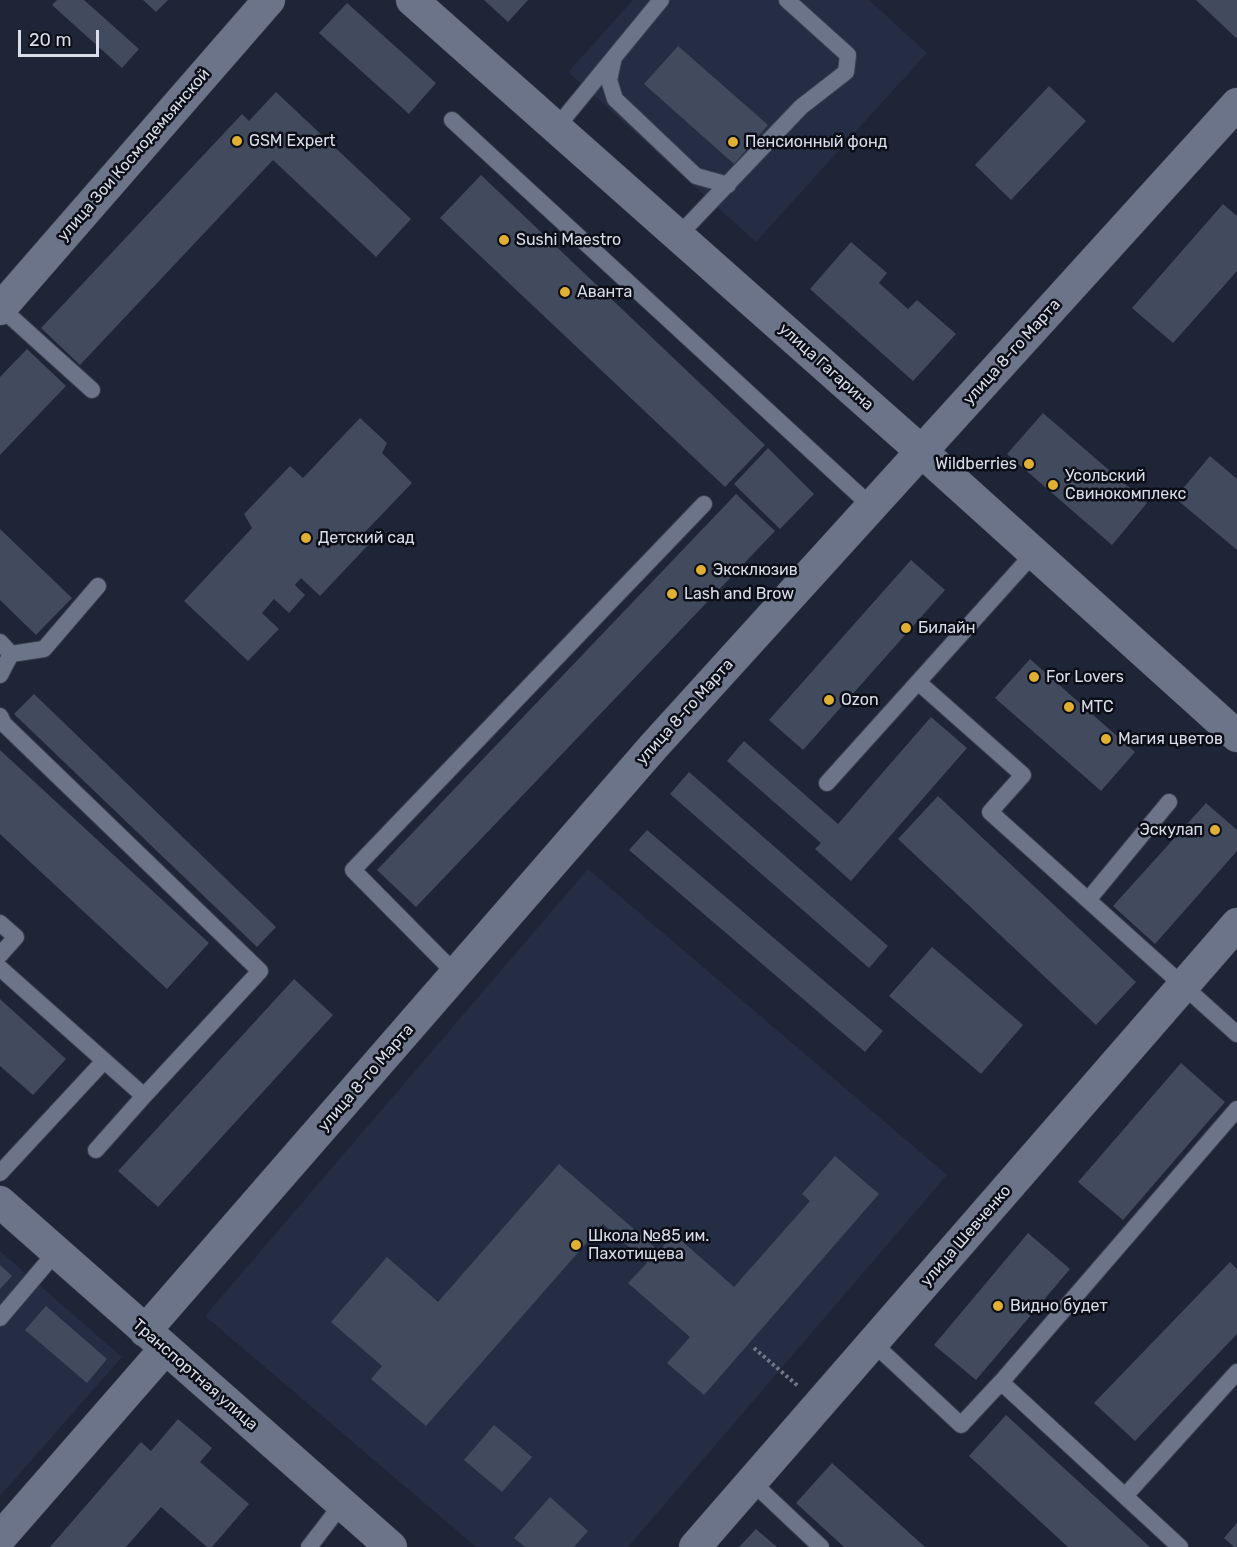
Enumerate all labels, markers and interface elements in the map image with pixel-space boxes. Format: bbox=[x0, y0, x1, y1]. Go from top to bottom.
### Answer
scale bar bbox=[21, 18, 102, 56]
text: 20 m bbox=[29, 29, 71, 51]
street label: улица Зои Космодемьянской bbox=[54, 65, 214, 245]
place label: GSM Expert bbox=[249, 131, 336, 151]
place label: Пенсионный фонд bbox=[745, 132, 887, 152]
marker: GSM Expert bbox=[230, 134, 244, 148]
marker: Пенсионный фонд bbox=[726, 135, 740, 149]
place label: Sushi Maestro bbox=[516, 230, 621, 250]
marker: Sushi Maestro bbox=[497, 233, 511, 247]
place label: Аванта bbox=[577, 282, 632, 302]
marker: Аванта bbox=[558, 285, 572, 299]
street label: улица 8-го Марта bbox=[959, 295, 1065, 409]
street label: улица Гагарина bbox=[775, 319, 877, 415]
place label: Wildberries bbox=[935, 454, 1017, 474]
marker: Wildberries bbox=[1022, 457, 1036, 471]
place label: Усольский Свинокомплекс bbox=[1065, 466, 1186, 504]
marker: Усольский Свинокомплекс bbox=[1046, 478, 1060, 492]
place label: Детский сад bbox=[318, 528, 415, 548]
marker: Детский сад bbox=[299, 531, 313, 545]
place label: Эксклюзив bbox=[713, 560, 798, 580]
marker: Эксклюзив bbox=[694, 563, 708, 577]
place label: Lash and Brow bbox=[684, 584, 794, 604]
marker: Lash and Brow bbox=[665, 587, 679, 601]
place label: Билайн bbox=[918, 618, 976, 638]
marker: Билайн bbox=[899, 621, 913, 635]
street label: улица 8-го Марта bbox=[632, 655, 738, 769]
place label: For Lovers bbox=[1046, 667, 1124, 687]
marker: For Lovers bbox=[1027, 670, 1041, 684]
place label: Ozon bbox=[841, 690, 879, 710]
marker: Ozon bbox=[822, 693, 836, 707]
place label: МТС bbox=[1081, 697, 1114, 717]
marker: МТС bbox=[1062, 700, 1076, 714]
place label: Магия цветов bbox=[1118, 729, 1223, 749]
marker: Магия цветов bbox=[1099, 732, 1113, 746]
place label: Эскулап bbox=[1139, 820, 1203, 840]
marker: Эскулап bbox=[1208, 823, 1222, 837]
street label: улица 8-го Марта bbox=[314, 1020, 418, 1136]
street label: улица Шевченко bbox=[917, 1181, 1015, 1291]
place label: Школа №85 им. Пахотищева bbox=[588, 1226, 709, 1264]
marker: Школа №85 им. Пахотищева bbox=[569, 1238, 583, 1252]
place label: Видно будет bbox=[1010, 1296, 1108, 1316]
marker: Видно будет bbox=[991, 1299, 1005, 1313]
street label: Транспортная улица bbox=[128, 1315, 262, 1435]

